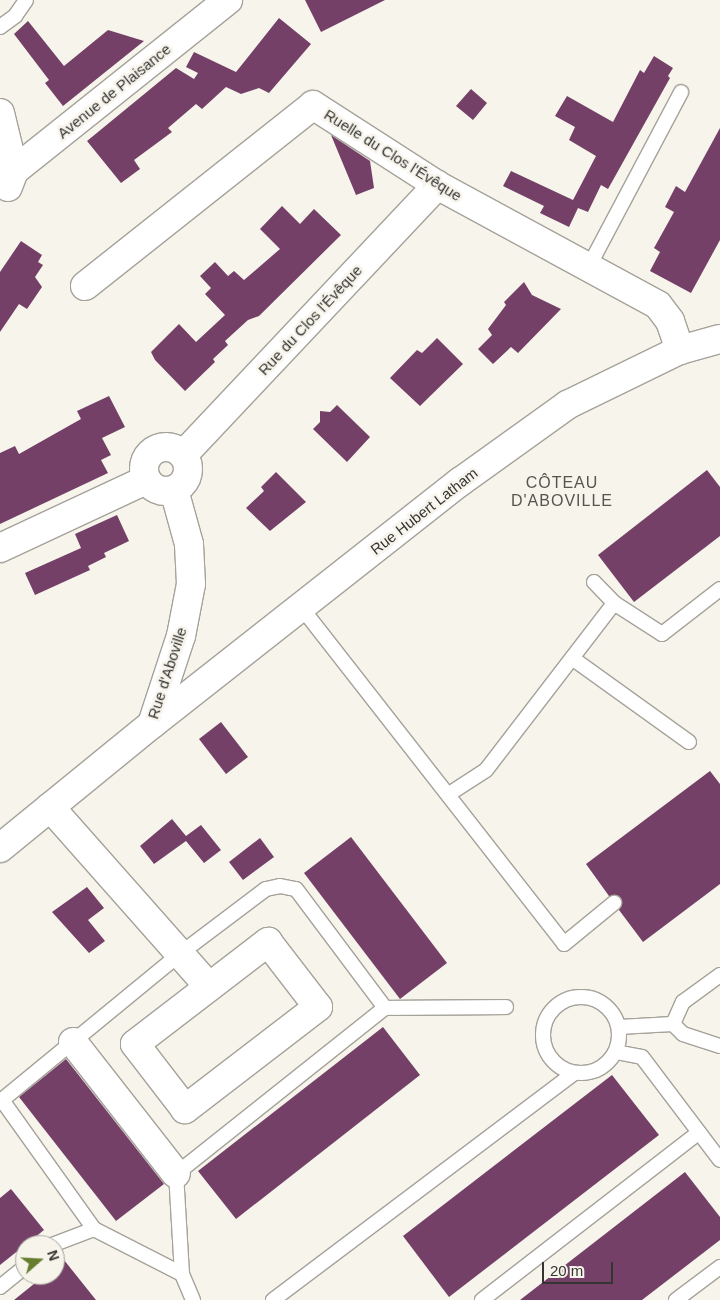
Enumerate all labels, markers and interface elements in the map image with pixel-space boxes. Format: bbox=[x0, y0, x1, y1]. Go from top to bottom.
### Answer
street label: Avenue de Plaisance bbox=[54, 40, 174, 142]
street label: Ruelle du Clos l'Évêque bbox=[321, 105, 465, 205]
street label: Rue du Clos l'Évêque bbox=[254, 261, 366, 379]
street label: Rue Hubert Latham bbox=[367, 464, 481, 558]
district label: CÔTEAU D'ABOVILLE bbox=[510, 473, 614, 511]
street label: Rue d'Aboville bbox=[144, 625, 190, 721]
north arrow bbox=[15, 1235, 65, 1285]
text: N bbox=[44, 1248, 62, 1263]
scale bar bbox=[545, 1252, 616, 1284]
text: 20 m bbox=[550, 1262, 583, 1279]

